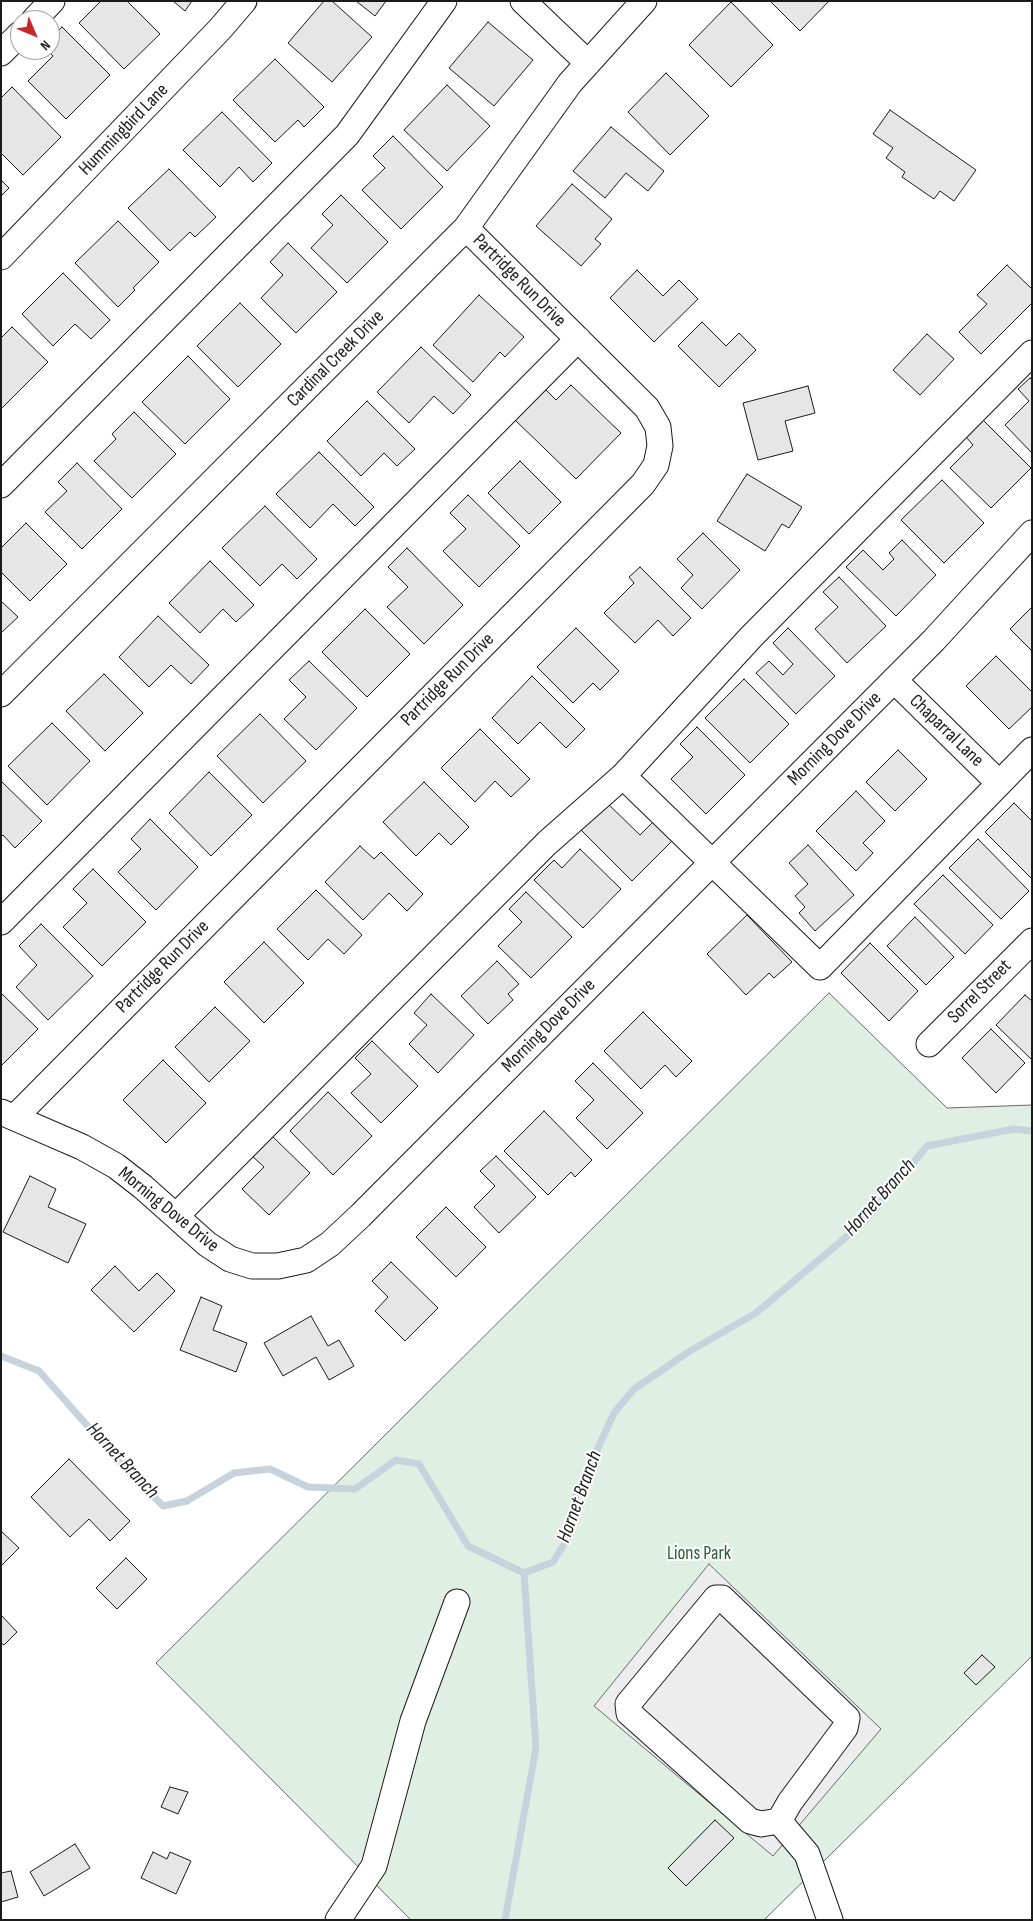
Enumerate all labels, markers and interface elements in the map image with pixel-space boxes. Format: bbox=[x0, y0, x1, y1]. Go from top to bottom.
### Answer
north arrow bbox=[10, 10, 60, 60]
text: N bbox=[37, 37, 54, 54]
street label: Hummingbird Lane bbox=[75, 79, 173, 181]
street label: Partridge Run Drive bbox=[468, 230, 570, 332]
street label: Cardinal Creek Drive bbox=[283, 306, 389, 412]
street label: Partridge Run Drive bbox=[397, 629, 499, 731]
street label: Morning Dove Drive bbox=[783, 687, 887, 791]
street label: Chaparral Lane bbox=[904, 690, 988, 772]
street label: Partridge Run Drive bbox=[112, 916, 214, 1018]
street label: Sorrel Street bbox=[943, 955, 1017, 1029]
street label: Morning Dove Drive bbox=[497, 974, 601, 1078]
water label: Hornet Branch bbox=[839, 1154, 921, 1242]
street label: Morning Dove Drive bbox=[113, 1162, 223, 1258]
water label: Hornet Branch bbox=[81, 1418, 163, 1504]
water label: Hornet Branch bbox=[552, 1448, 608, 1546]
park label: Lions Park bbox=[667, 1543, 731, 1565]

